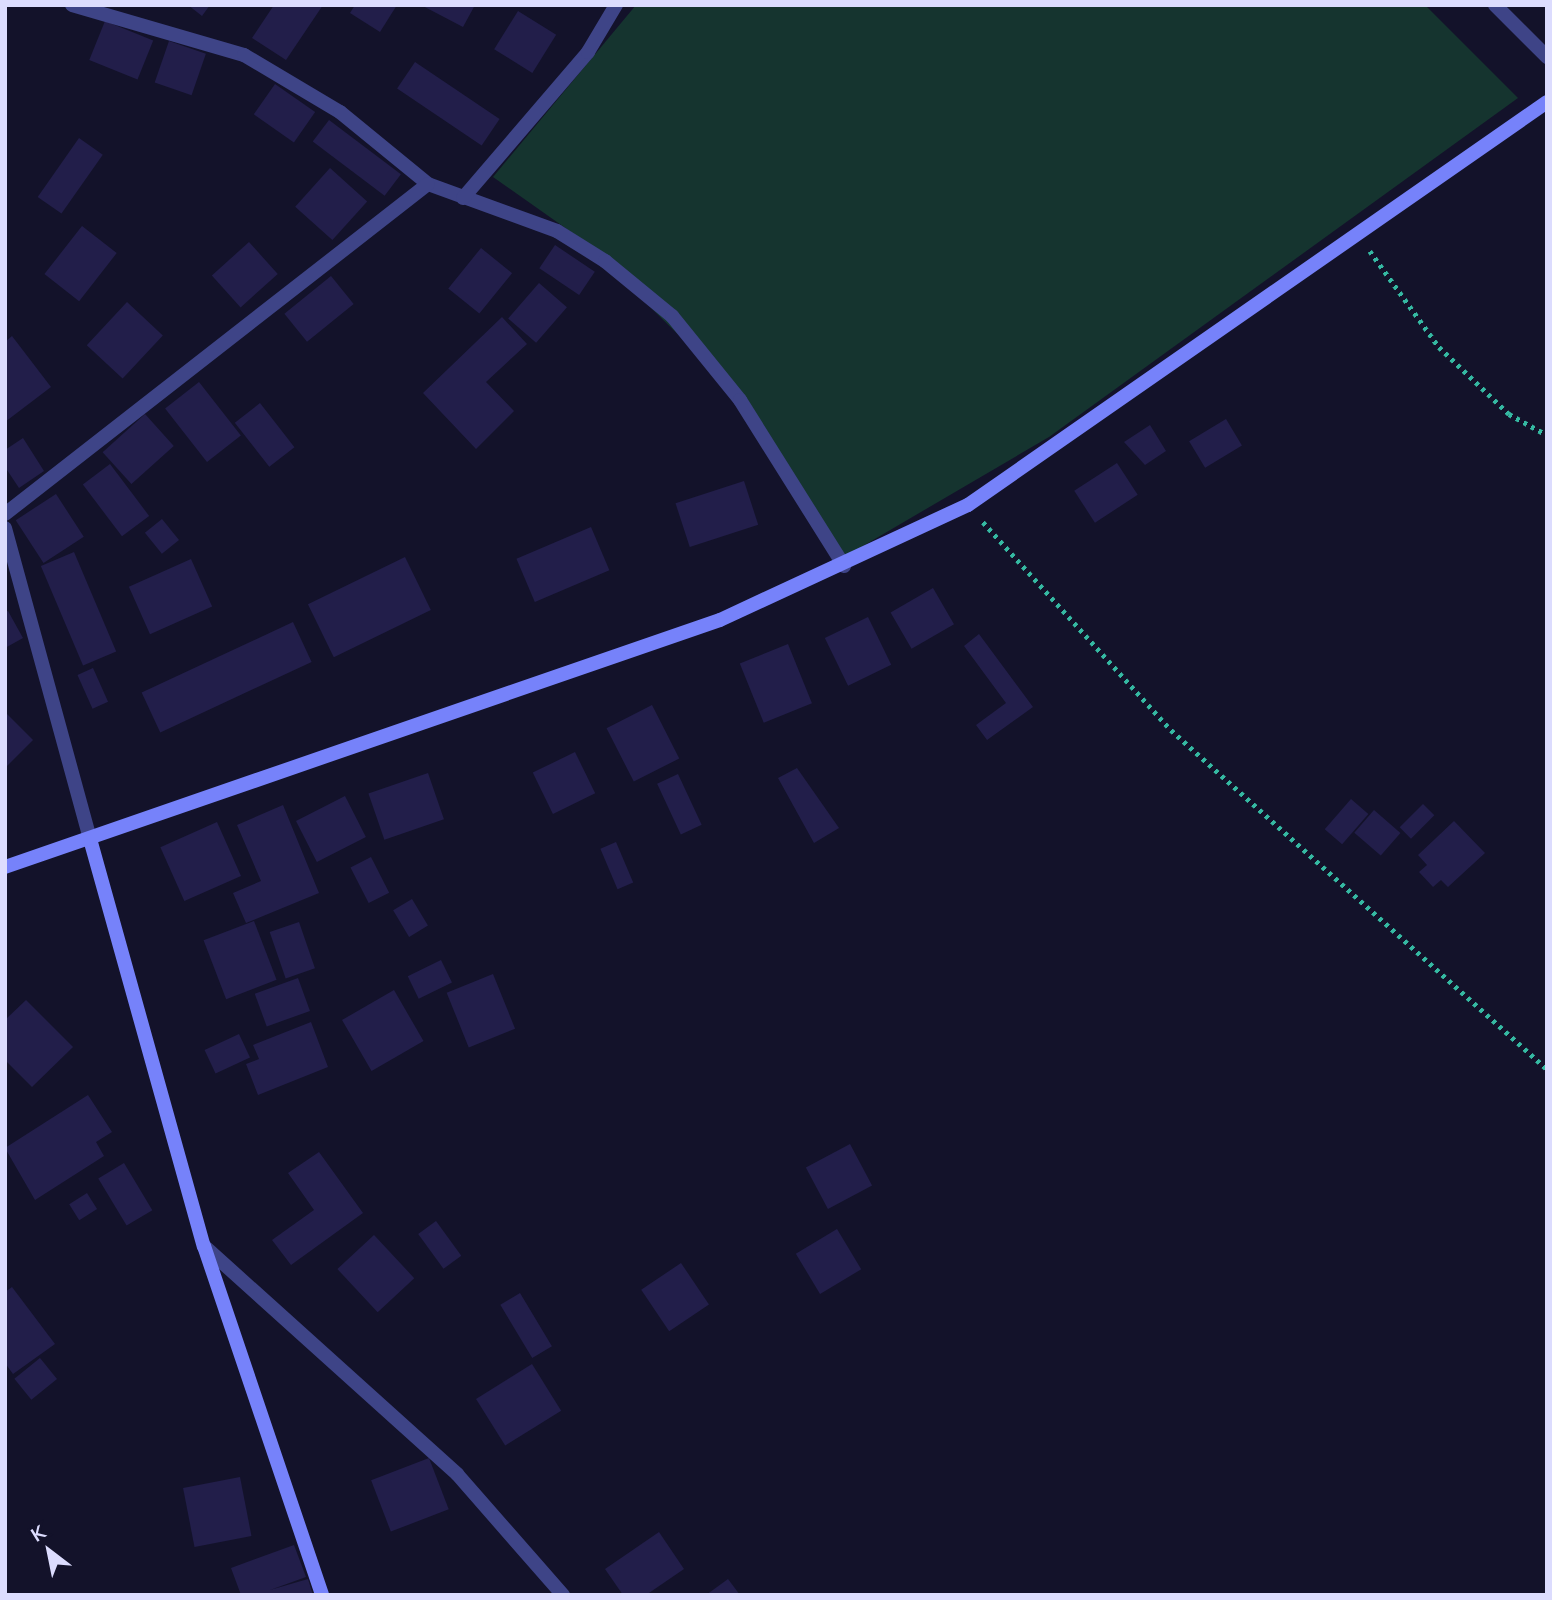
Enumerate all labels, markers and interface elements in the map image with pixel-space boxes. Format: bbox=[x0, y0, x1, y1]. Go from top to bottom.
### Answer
north arrow bbox=[14, 1516, 84, 1586]
text: K bbox=[26, 1520, 50, 1547]

